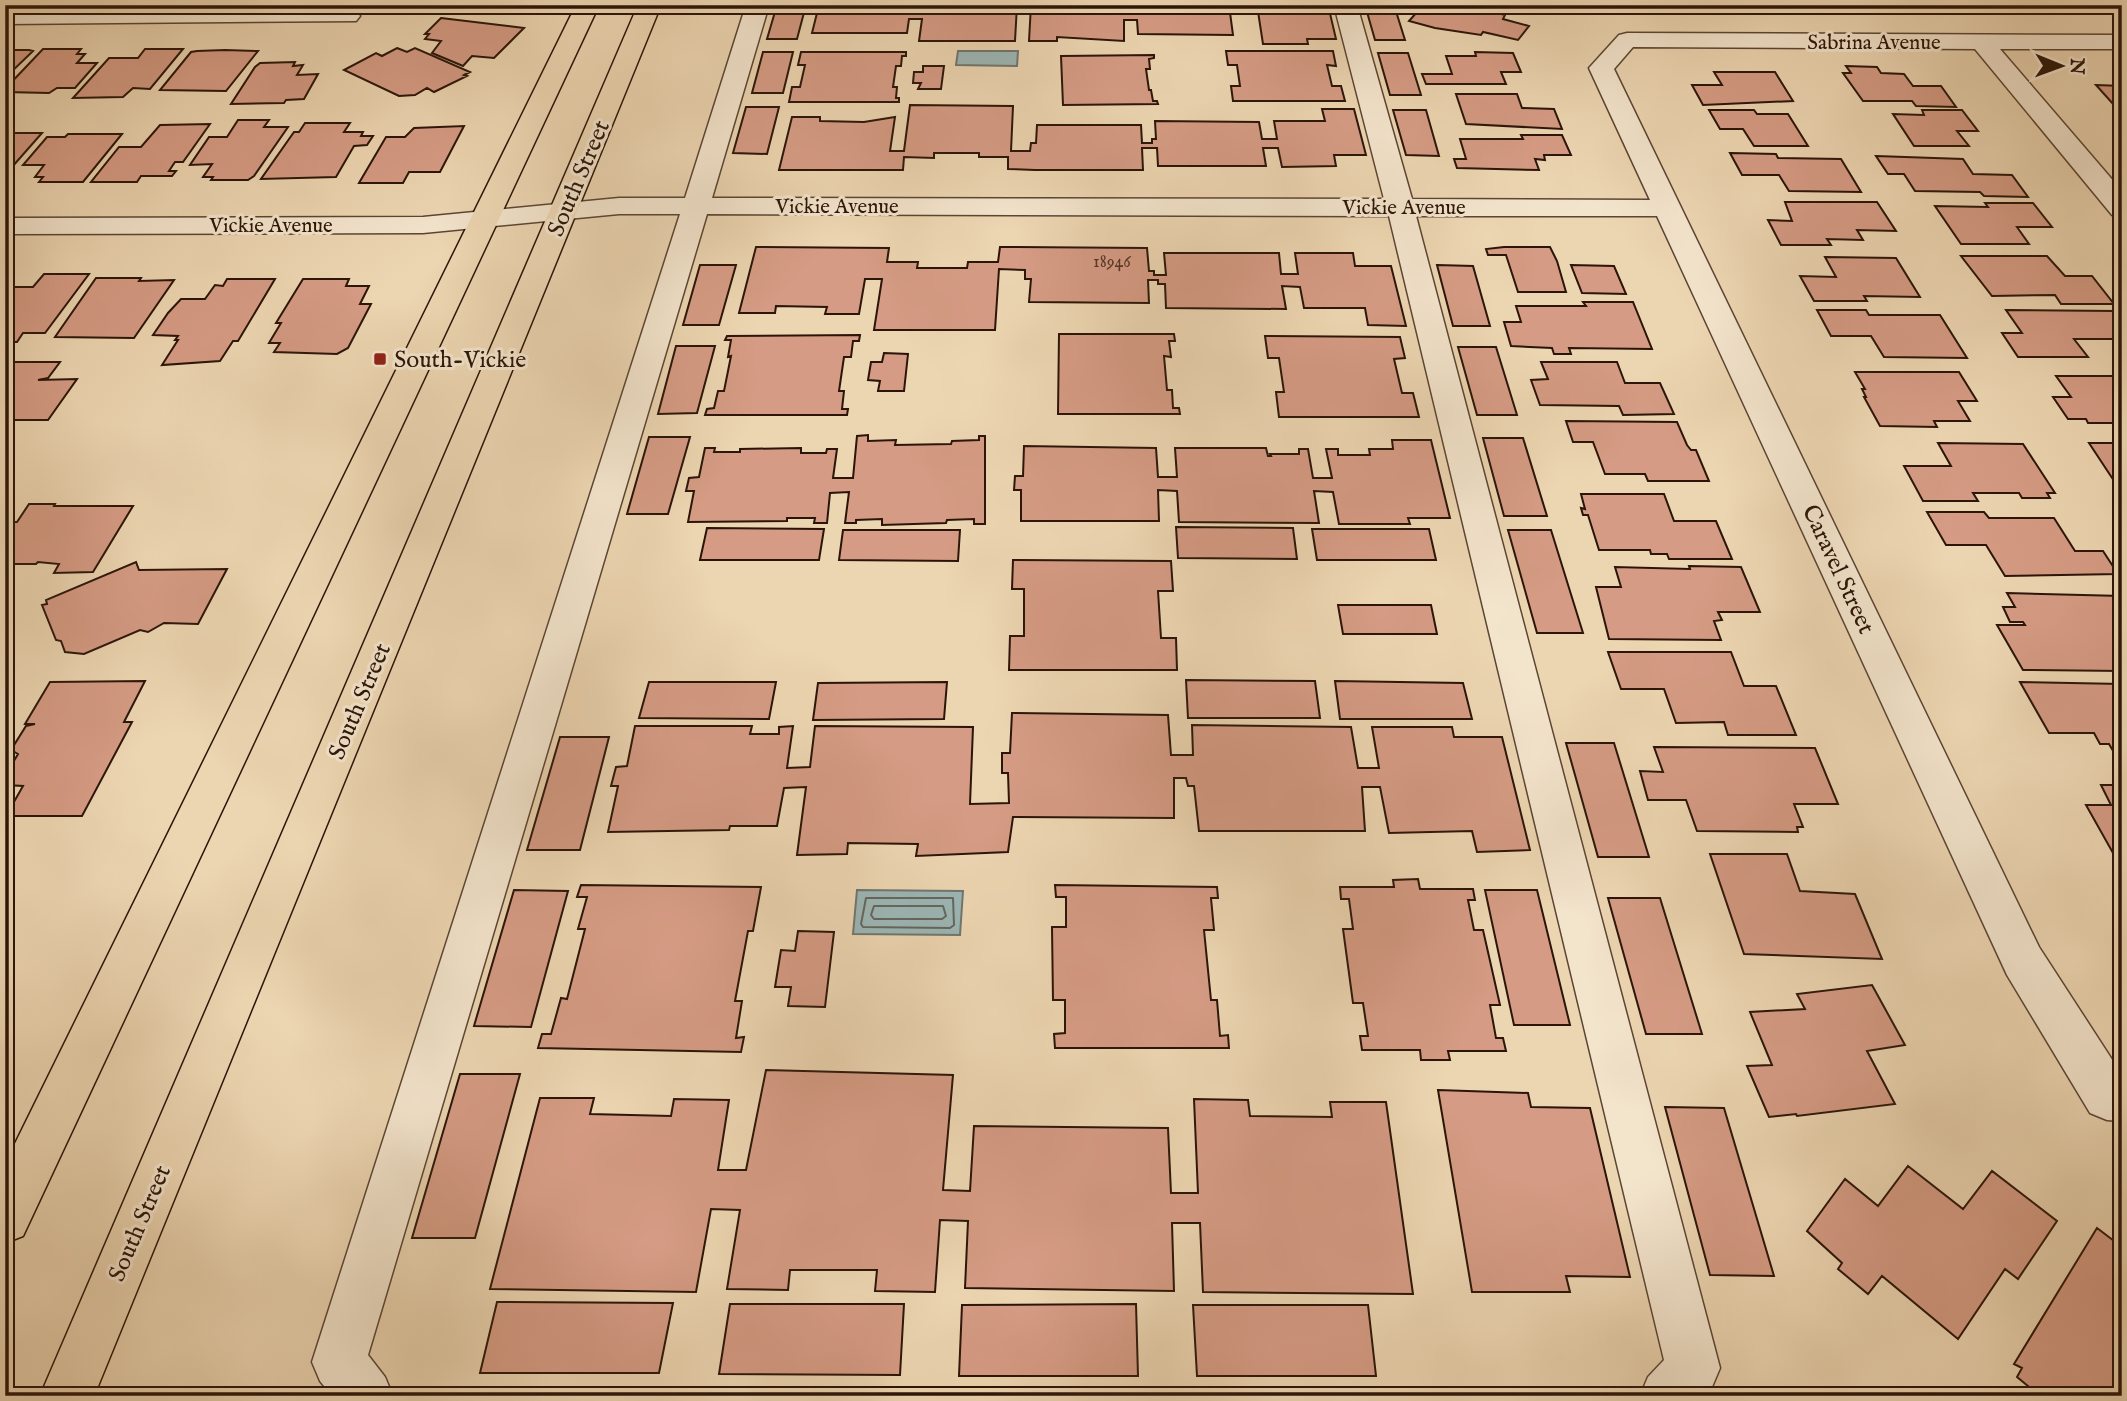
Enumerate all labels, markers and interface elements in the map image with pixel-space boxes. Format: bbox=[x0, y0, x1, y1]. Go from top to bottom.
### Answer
street label: Sabrina Avenue bbox=[1807, 30, 1941, 57]
north arrow bbox=[2025, 32, 2096, 102]
text: N bbox=[2064, 57, 2088, 75]
street label: South Street bbox=[541, 116, 618, 241]
street label: Vickie Avenue bbox=[774, 194, 899, 221]
street label: Vickie Avenue bbox=[1341, 195, 1466, 222]
street label: Vickie Avenue bbox=[208, 213, 333, 240]
house number: 18946 bbox=[1093, 251, 1131, 274]
place label: South-Vickie bbox=[394, 345, 526, 376]
marker: South-Vickie bbox=[372, 351, 388, 367]
street label: Caravel Street bbox=[1794, 500, 1881, 639]
street label: South Street bbox=[322, 639, 399, 764]
street label: South Street bbox=[102, 1161, 179, 1286]

